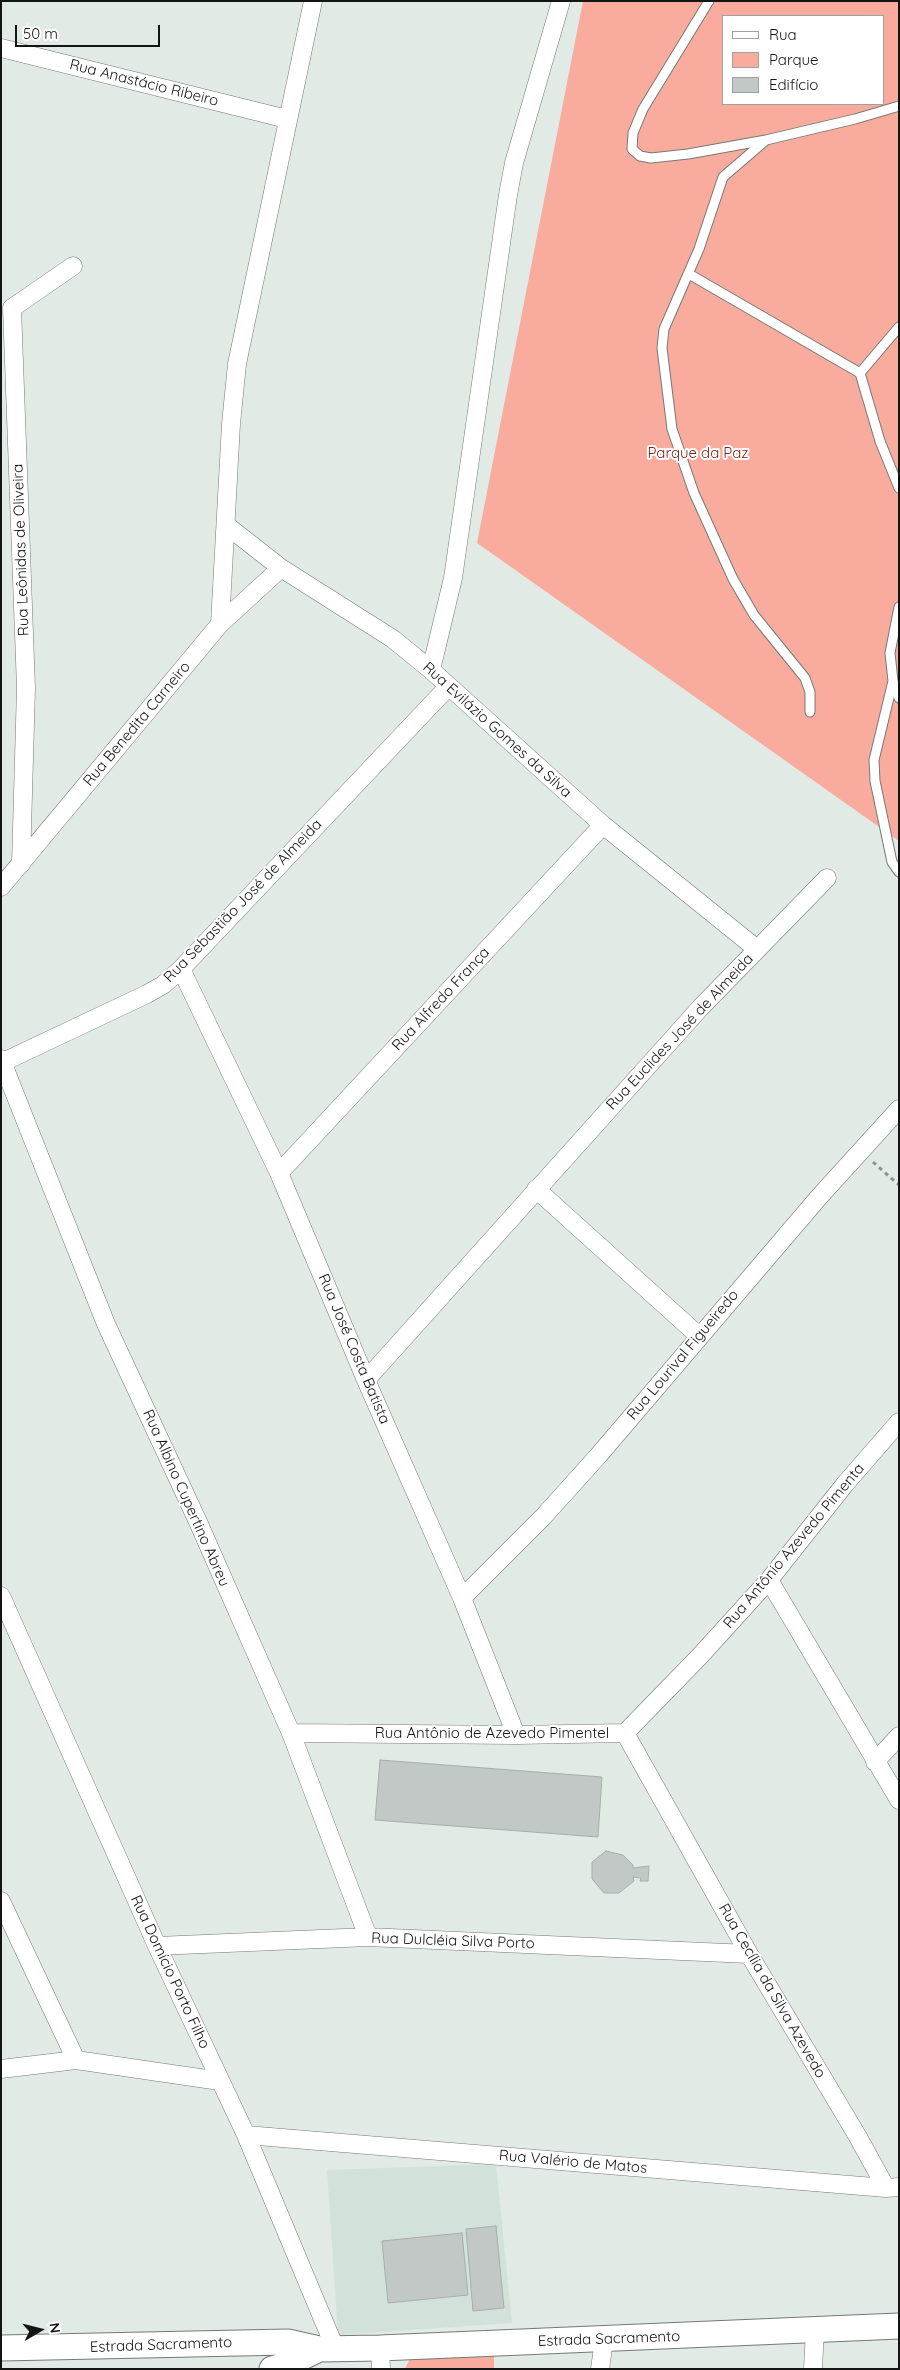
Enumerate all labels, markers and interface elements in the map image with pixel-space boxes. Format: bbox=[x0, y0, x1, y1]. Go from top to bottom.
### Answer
scale bar bbox=[18, 15, 162, 47]
legend bbox=[722, 15, 885, 105]
text: 50 m bbox=[23, 24, 58, 43]
text: Rua bbox=[769, 25, 797, 44]
text: Parque bbox=[769, 50, 819, 69]
street label: Rua Anastácio Ribeiro bbox=[68, 56, 220, 110]
text: Edifício bbox=[769, 75, 818, 94]
park label: Parque da Paz bbox=[647, 444, 749, 462]
street label: Rua Leônidas de Oliveira bbox=[9, 464, 33, 636]
street label: Rua Benedita Carneiro bbox=[80, 658, 194, 790]
street label: Rua Evilázio Gomes da Silva bbox=[419, 658, 575, 802]
street label: Rua Sebastião José de Almeida bbox=[160, 816, 326, 986]
street label: Rua Alfredo França bbox=[388, 944, 494, 1054]
street label: Rua Euclides José de Almeida bbox=[603, 950, 757, 1114]
street label: Rua José Costa Batista bbox=[314, 1271, 394, 1427]
street label: Rua Lourival Figueiredo bbox=[623, 1286, 743, 1424]
street label: Rua Albino Cupertino Abreu bbox=[139, 1407, 233, 1589]
street label: Rua Antônio Azevedo Pimenta bbox=[720, 1460, 868, 1632]
street label: Rua Antônio de Azevedo Pimentel bbox=[375, 1724, 609, 1742]
street label: Rua Domício Porto Filho bbox=[127, 1892, 213, 2052]
street label: Rua Cecília da Silva Azevedo bbox=[715, 1901, 829, 2081]
street label: Rua Dulcléia Silva Porto bbox=[371, 1929, 535, 1953]
street label: Rua Valério de Matos bbox=[498, 2147, 648, 2177]
north arrow bbox=[15, 2305, 65, 2355]
text: N bbox=[45, 2322, 64, 2334]
street label: Estrada Sacramento bbox=[537, 2328, 681, 2350]
street label: Estrada Sacramento bbox=[89, 2334, 233, 2356]

